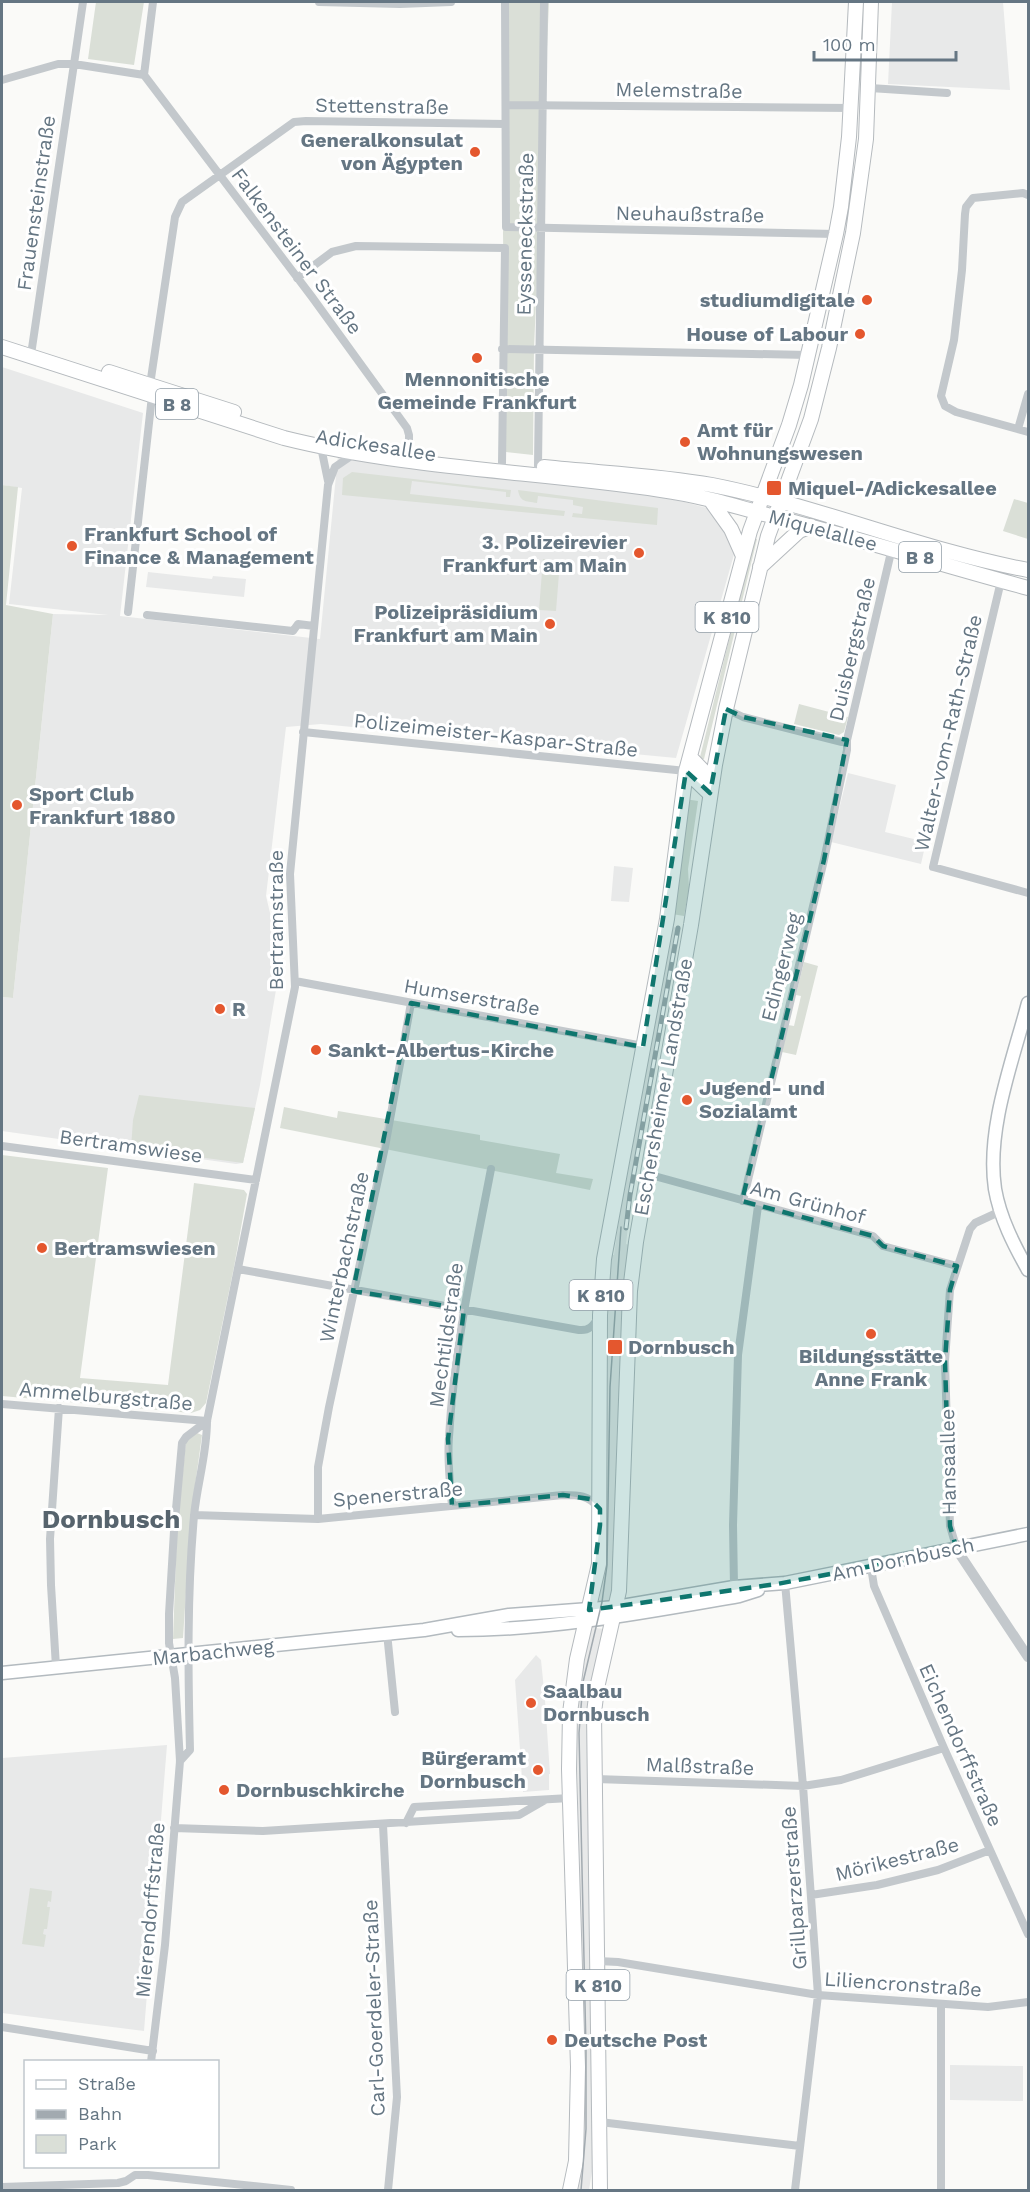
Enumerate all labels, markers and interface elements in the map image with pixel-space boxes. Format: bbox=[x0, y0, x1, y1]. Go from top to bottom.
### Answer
scale bar bbox=[814, 24, 956, 62]
text: 100 m bbox=[823, 34, 876, 55]
street label: Melemstraße bbox=[615, 77, 743, 103]
street label: Stettenstraße bbox=[315, 93, 449, 119]
street label: Frauensteinstraße bbox=[12, 114, 60, 292]
place label: Generalkonsulat von Ägypten bbox=[300, 128, 463, 175]
marker: Generalkonsulat von Ägypten bbox=[468, 145, 482, 159]
street label: Eysseneckstraße bbox=[512, 152, 538, 316]
street label: Falkensteiner Straße bbox=[227, 163, 367, 339]
street label: Neuhaußstraße bbox=[615, 201, 765, 227]
place label: studiumdigitale bbox=[700, 288, 855, 312]
marker: studiumdigitale bbox=[860, 293, 874, 307]
place label: House of Labour bbox=[686, 322, 848, 346]
marker: House of Labour bbox=[853, 327, 867, 341]
marker: Mennonitische Gemeinde Frankfurt bbox=[470, 351, 484, 365]
place label: Mennonitische Gemeinde Frankfurt bbox=[377, 367, 577, 414]
road number: B 8 bbox=[156, 389, 198, 419]
place label: Amt für Wohnungswesen bbox=[697, 418, 863, 465]
street label: Adickesallee bbox=[314, 424, 438, 466]
marker: Amt für Wohnungswesen bbox=[678, 435, 692, 449]
place label: Miquel-/Adickesallee bbox=[788, 476, 997, 500]
marker: Miquel-/Adickesallee bbox=[765, 479, 783, 497]
street label: Miquelallee bbox=[766, 504, 880, 556]
place label: Frankfurt School of Finance & Management bbox=[84, 522, 314, 569]
place label: 3. Polizeirevier Frankfurt am Main bbox=[443, 530, 627, 577]
marker: Frankfurt School of Finance & Management bbox=[65, 539, 79, 553]
road number: B 8 bbox=[899, 542, 941, 572]
marker: 3. Polizeirevier Frankfurt am Main bbox=[632, 546, 646, 560]
street label: Duisbergstraße bbox=[824, 575, 880, 723]
place label: Polizeipräsidium Frankfurt am Main bbox=[354, 600, 538, 647]
road number: K 810 bbox=[696, 602, 758, 632]
street label: Walter-vom-Rath-Straße bbox=[909, 612, 987, 854]
marker: Polizeipräsidium Frankfurt am Main bbox=[543, 617, 557, 631]
street label: Polizeimeister-Kaspar-Straße bbox=[353, 708, 639, 762]
place label: Sport Club Frankfurt 1880 bbox=[29, 782, 176, 829]
marker: Sport Club Frankfurt 1880 bbox=[10, 798, 24, 812]
street label: Bertramstraße bbox=[264, 850, 288, 990]
street label: Edingerweg bbox=[756, 910, 806, 1024]
street label: Eschersheimer Landstraße bbox=[628, 956, 698, 1218]
street label: Humserstraße bbox=[402, 973, 542, 1021]
place label: R bbox=[232, 997, 246, 1021]
marker: R bbox=[213, 1002, 227, 1016]
place label: Sankt-Albertus-Kirche bbox=[328, 1038, 554, 1062]
marker: Sankt-Albertus-Kirche bbox=[309, 1043, 323, 1057]
place label: Jugend- und Sozialamt bbox=[699, 1076, 825, 1123]
marker: Jugend- und Sozialamt bbox=[680, 1093, 694, 1107]
street label: Bertramswiese bbox=[58, 1124, 204, 1168]
street label: Winterbachstraße bbox=[314, 1169, 374, 1345]
street label: Am Grünhof bbox=[748, 1175, 868, 1229]
place label: Bertramswiesen bbox=[54, 1236, 216, 1260]
marker: Bertramswiesen bbox=[35, 1241, 49, 1255]
street label: Mechtildstraße bbox=[424, 1261, 468, 1409]
road number: K 810 bbox=[570, 1280, 632, 1310]
marker: Bildungsstätte Anne Frank bbox=[864, 1327, 878, 1341]
place label: Dornbusch bbox=[628, 1335, 735, 1359]
marker: Dornbusch bbox=[606, 1338, 624, 1356]
place label: Bildungsstätte Anne Frank bbox=[799, 1344, 943, 1391]
street label: Ammelburgstraße bbox=[18, 1376, 194, 1416]
street label: Hansaallee bbox=[935, 1408, 961, 1516]
street label: Spenerstraße bbox=[332, 1476, 464, 1512]
district label: Dornbusch bbox=[42, 1504, 180, 1534]
street label: Am Dornbusch bbox=[830, 1532, 976, 1586]
street label: Marbachweg bbox=[151, 1634, 275, 1670]
street label: Eichendorffstraße bbox=[914, 1660, 1008, 1830]
place label: Saalbau Dornbusch bbox=[543, 1679, 650, 1726]
marker: Saalbau Dornbusch bbox=[524, 1696, 538, 1710]
place label: Bürgeramt Dornbusch bbox=[419, 1746, 526, 1793]
street label: Malßstraße bbox=[645, 1752, 755, 1780]
marker: Bürgeramt Dornbusch bbox=[531, 1763, 545, 1777]
place label: Dornbuschkirche bbox=[236, 1778, 405, 1802]
marker: Dornbuschkirche bbox=[217, 1783, 231, 1797]
street label: Grillparzerstraße bbox=[776, 1805, 812, 1971]
street label: Mierendorffstraße bbox=[130, 1821, 170, 1999]
street label: Mörikestraße bbox=[833, 1832, 961, 1886]
street label: Carl-Goerdeler-Straße bbox=[358, 1899, 390, 2117]
street label: Liliencronstraße bbox=[823, 1967, 983, 2001]
road number: K 810 bbox=[566, 1970, 630, 2000]
place label: Deutsche Post bbox=[564, 2028, 707, 2052]
marker: Deutsche Post bbox=[545, 2033, 559, 2047]
legend bbox=[24, 2060, 219, 2168]
text: Straße bbox=[78, 2073, 136, 2094]
text: Bahn bbox=[78, 2103, 122, 2124]
text: Park bbox=[78, 2133, 117, 2154]

